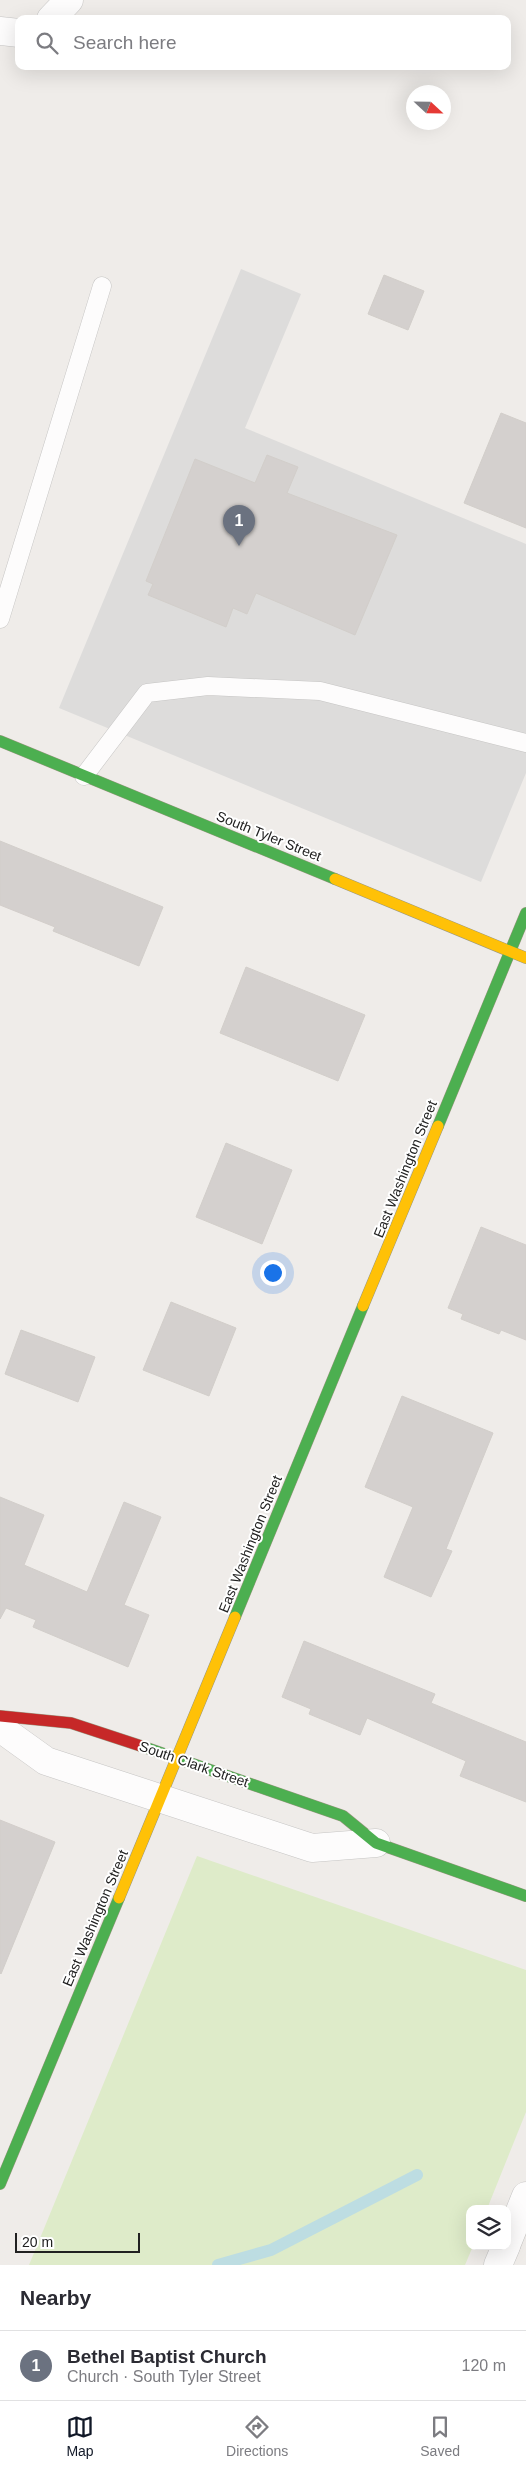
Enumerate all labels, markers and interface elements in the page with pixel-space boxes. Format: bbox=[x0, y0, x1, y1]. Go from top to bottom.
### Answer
search box bbox=[15, 15, 511, 70]
icon: search bbox=[33, 29, 61, 57]
text: Search here bbox=[73, 32, 177, 53]
north arrow bbox=[406, 85, 451, 130]
pin: 1 bbox=[223, 505, 255, 546]
street label: South Tyler Street bbox=[214, 808, 324, 864]
street label: East Washington Street bbox=[370, 1098, 440, 1240]
your location bbox=[260, 1260, 286, 1286]
street label: East Washington Street bbox=[215, 1473, 285, 1615]
street label: South Clark Street bbox=[137, 1738, 251, 1790]
street label: East Washington Street bbox=[59, 1847, 131, 1989]
map controls bbox=[466, 2205, 511, 2250]
button: layers bbox=[466, 2205, 511, 2250]
scale bar bbox=[15, 2230, 140, 2253]
text: 20 m bbox=[22, 2234, 53, 2250]
text: Nearby bbox=[20, 2286, 91, 2309]
text: Bethel Baptist Church bbox=[67, 2346, 267, 2367]
text: 1 bbox=[32, 2357, 40, 2374]
text: 120 m bbox=[462, 2357, 506, 2374]
text: Church · South Tyler Street bbox=[67, 2368, 261, 2385]
tab: Map bbox=[66, 2413, 94, 2459]
tab: Directions bbox=[226, 2413, 288, 2459]
tab: Saved bbox=[420, 2413, 460, 2459]

